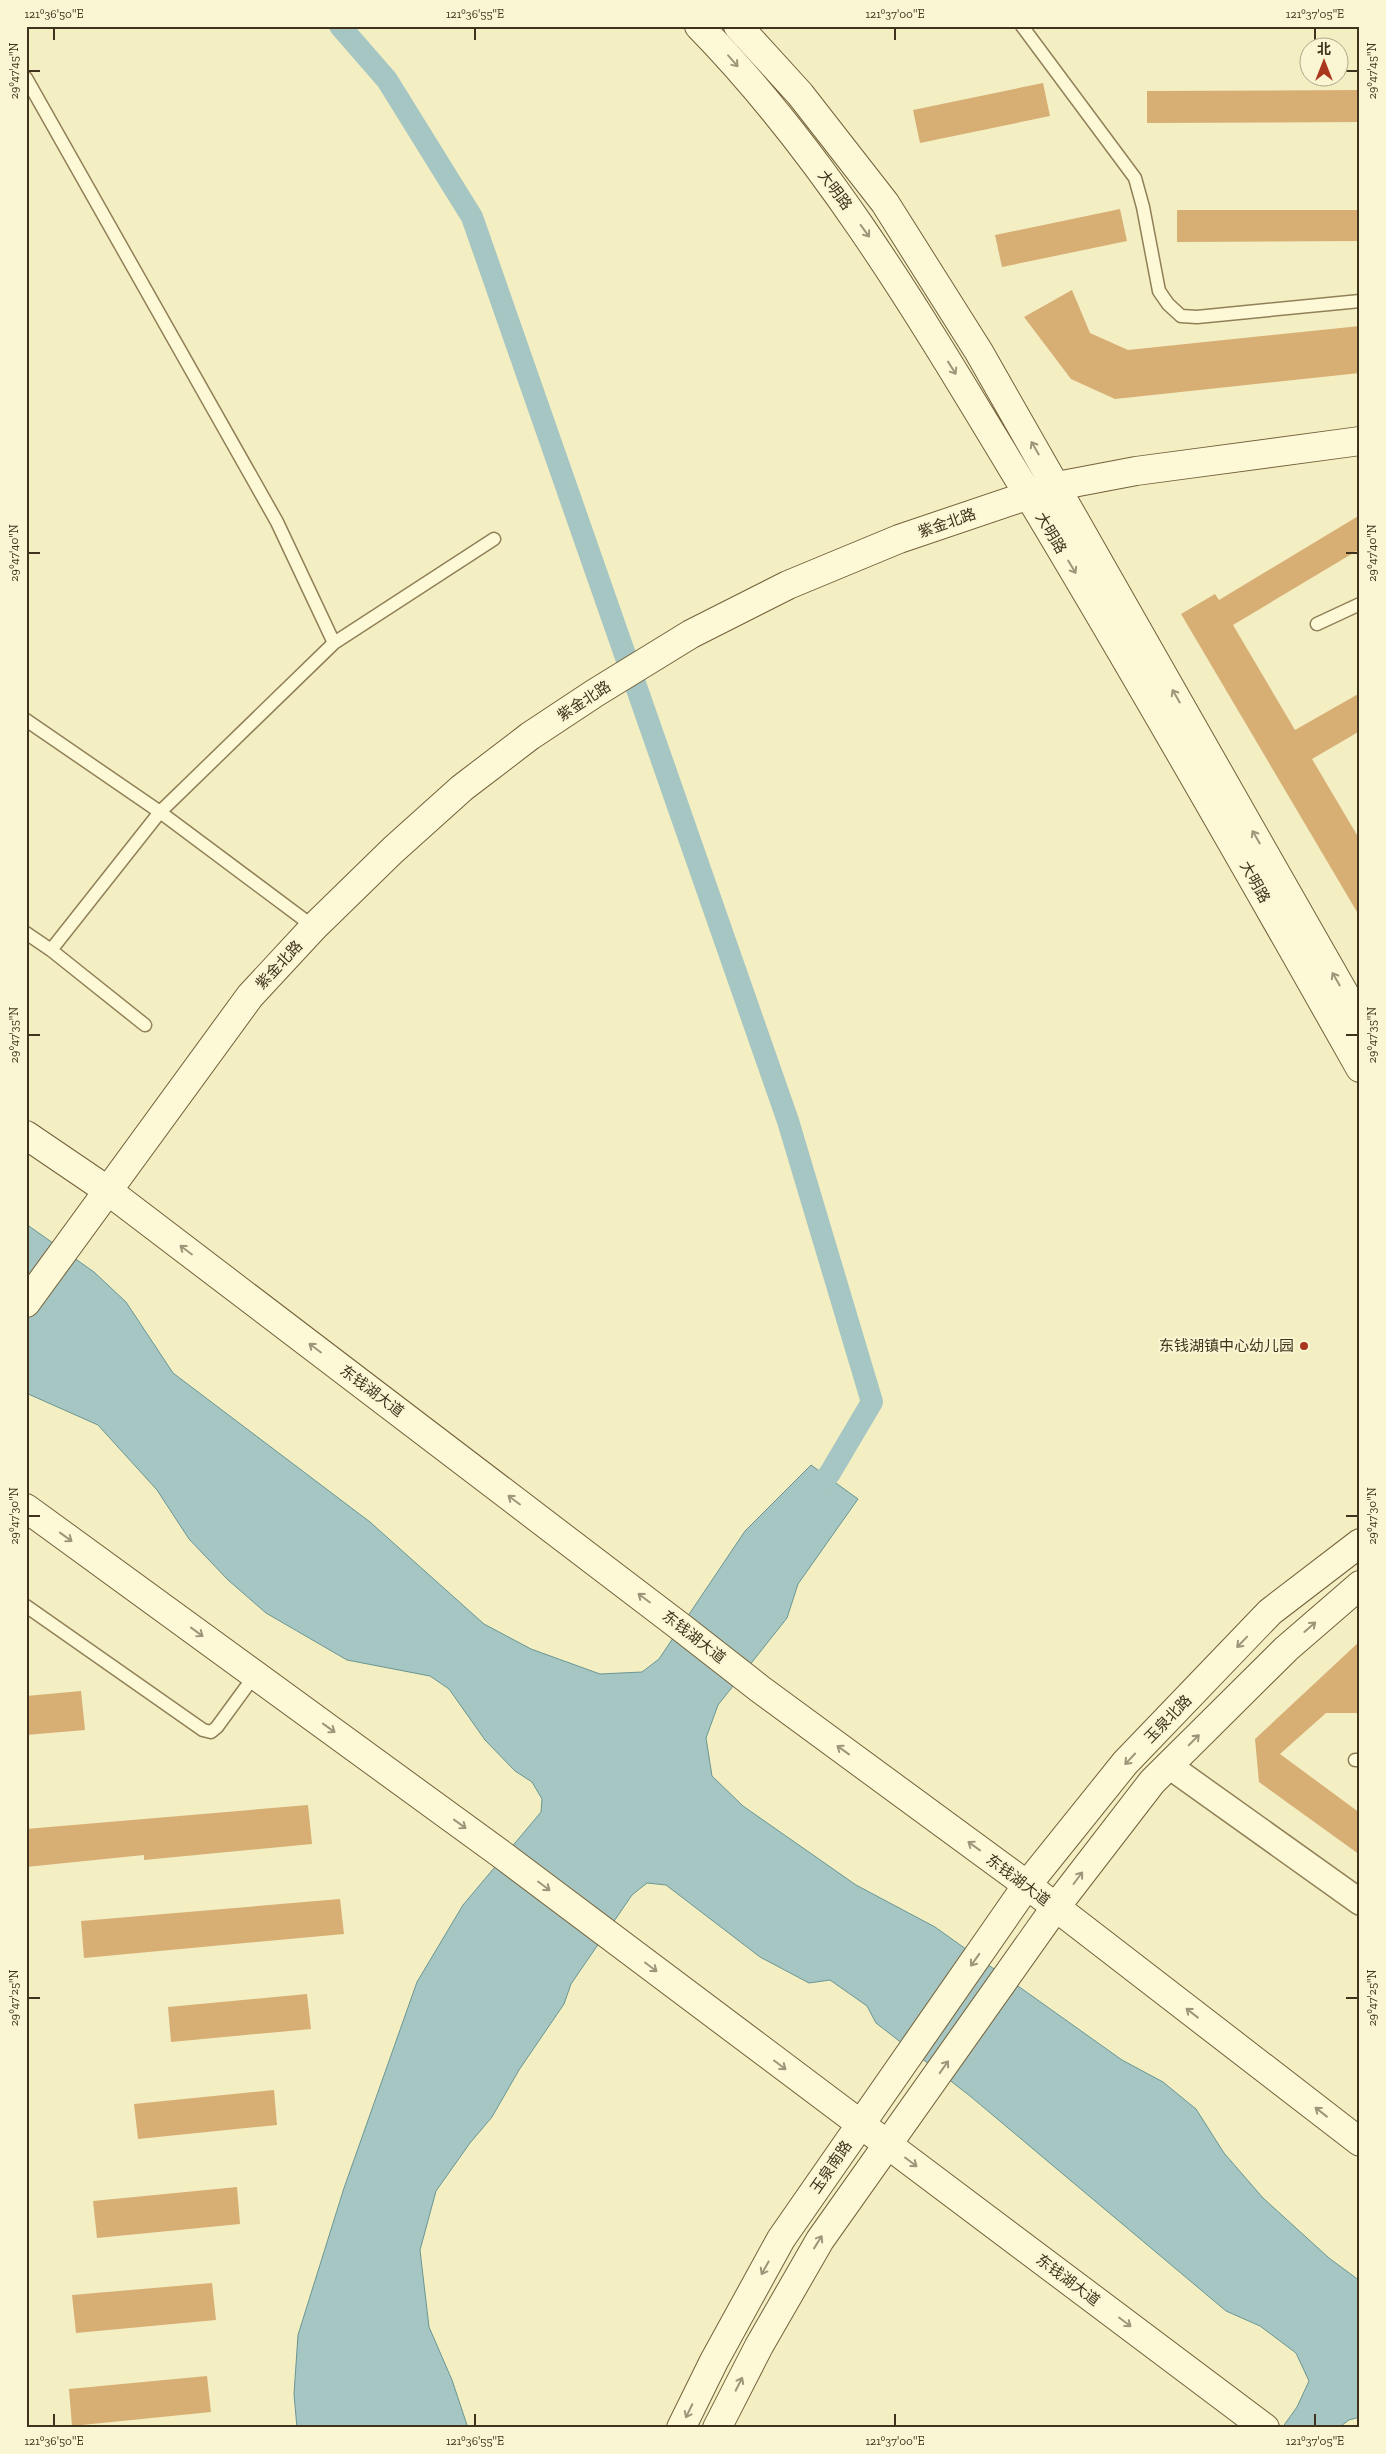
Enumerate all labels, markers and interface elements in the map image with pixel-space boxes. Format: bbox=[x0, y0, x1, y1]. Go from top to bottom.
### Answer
text: 121°36'50"E bbox=[24, 7, 84, 21]
text: 121°36'55"E bbox=[446, 7, 504, 21]
text: 121°37'00"E bbox=[865, 7, 925, 21]
text: 121°37'05"E bbox=[1286, 7, 1344, 21]
north arrow bbox=[1298, 38, 1348, 88]
text: 北 bbox=[1317, 41, 1331, 58]
text: 29°47'45"N bbox=[7, 43, 21, 99]
text: 29°47'45"N bbox=[1365, 43, 1379, 99]
one-way arrow bbox=[727, 55, 738, 68]
street label: 大明路 bbox=[814, 167, 856, 213]
one-way arrow bbox=[860, 224, 870, 238]
one-way arrow bbox=[947, 361, 957, 375]
one-way arrow bbox=[1029, 442, 1039, 456]
street label: 紫金北路 bbox=[916, 505, 978, 541]
street label: 大明路 bbox=[1032, 509, 1070, 557]
text: 29°47'40"N bbox=[7, 524, 21, 582]
text: 29°47'40"N bbox=[1365, 524, 1379, 582]
one-way arrow bbox=[1067, 560, 1077, 574]
street label: 紫金北路 bbox=[554, 677, 614, 725]
one-way arrow bbox=[1170, 689, 1180, 704]
one-way arrow bbox=[1250, 831, 1260, 845]
street label: 大明路 bbox=[1236, 858, 1274, 906]
street label: 紫金北路 bbox=[252, 937, 306, 993]
one-way arrow bbox=[1330, 972, 1340, 987]
text: 29°47'35"N bbox=[7, 1007, 21, 1063]
text: 29°47'35"N bbox=[1365, 1007, 1379, 1063]
one-way arrow bbox=[179, 1245, 193, 1255]
place label: 东钱湖镇中心幼儿园 bbox=[1159, 1337, 1294, 1355]
marker: 东钱湖镇中心幼儿园 bbox=[1298, 1340, 1310, 1352]
one-way arrow bbox=[309, 1343, 322, 1354]
street label: 东钱湖大道 bbox=[337, 1361, 407, 1421]
text: 29°47'30"N bbox=[7, 1487, 21, 1545]
text: 29°47'30"N bbox=[1365, 1487, 1379, 1545]
one-way arrow bbox=[508, 1494, 521, 1505]
one-way arrow bbox=[59, 1532, 73, 1542]
one-way arrow bbox=[637, 1593, 651, 1603]
street label: 东钱湖大道 bbox=[659, 1607, 729, 1667]
one-way arrow bbox=[1304, 1622, 1317, 1633]
one-way arrow bbox=[190, 1627, 203, 1638]
one-way arrow bbox=[1236, 1635, 1248, 1648]
street label: 玉泉北路 bbox=[1141, 1691, 1195, 1747]
one-way arrow bbox=[321, 1723, 335, 1733]
one-way arrow bbox=[1187, 1734, 1200, 1746]
one-way arrow bbox=[836, 1745, 850, 1755]
one-way arrow bbox=[1124, 1752, 1136, 1765]
one-way arrow bbox=[453, 1818, 466, 1829]
one-way arrow bbox=[967, 1841, 981, 1851]
street label: 东钱湖大道 bbox=[983, 1850, 1053, 1910]
one-way arrow bbox=[1073, 1871, 1083, 1885]
one-way arrow bbox=[537, 1881, 551, 1891]
one-way arrow bbox=[970, 1953, 980, 1967]
one-way arrow bbox=[644, 1962, 658, 1972]
text: 29°47'25"N bbox=[7, 1970, 21, 2026]
text: 29°47'25"N bbox=[1365, 1970, 1379, 2026]
one-way arrow bbox=[1185, 2008, 1199, 2018]
one-way arrow bbox=[773, 2060, 787, 2070]
one-way arrow bbox=[939, 2060, 949, 2074]
one-way arrow bbox=[1315, 2107, 1328, 2118]
street label: 玉泉南路 bbox=[806, 2137, 856, 2197]
one-way arrow bbox=[904, 2157, 918, 2167]
one-way arrow bbox=[814, 2236, 824, 2250]
street label: 东钱湖大道 bbox=[1033, 2250, 1103, 2310]
one-way arrow bbox=[760, 2260, 770, 2275]
one-way arrow bbox=[1118, 2317, 1131, 2328]
one-way arrow bbox=[735, 2377, 744, 2392]
one-way arrow bbox=[684, 2404, 694, 2419]
text: 121°36'50"E bbox=[24, 2434, 84, 2448]
text: 121°36'55"E bbox=[446, 2434, 504, 2448]
text: 121°37'00"E bbox=[865, 2434, 925, 2448]
text: 121°37'05"E bbox=[1286, 2434, 1344, 2448]

